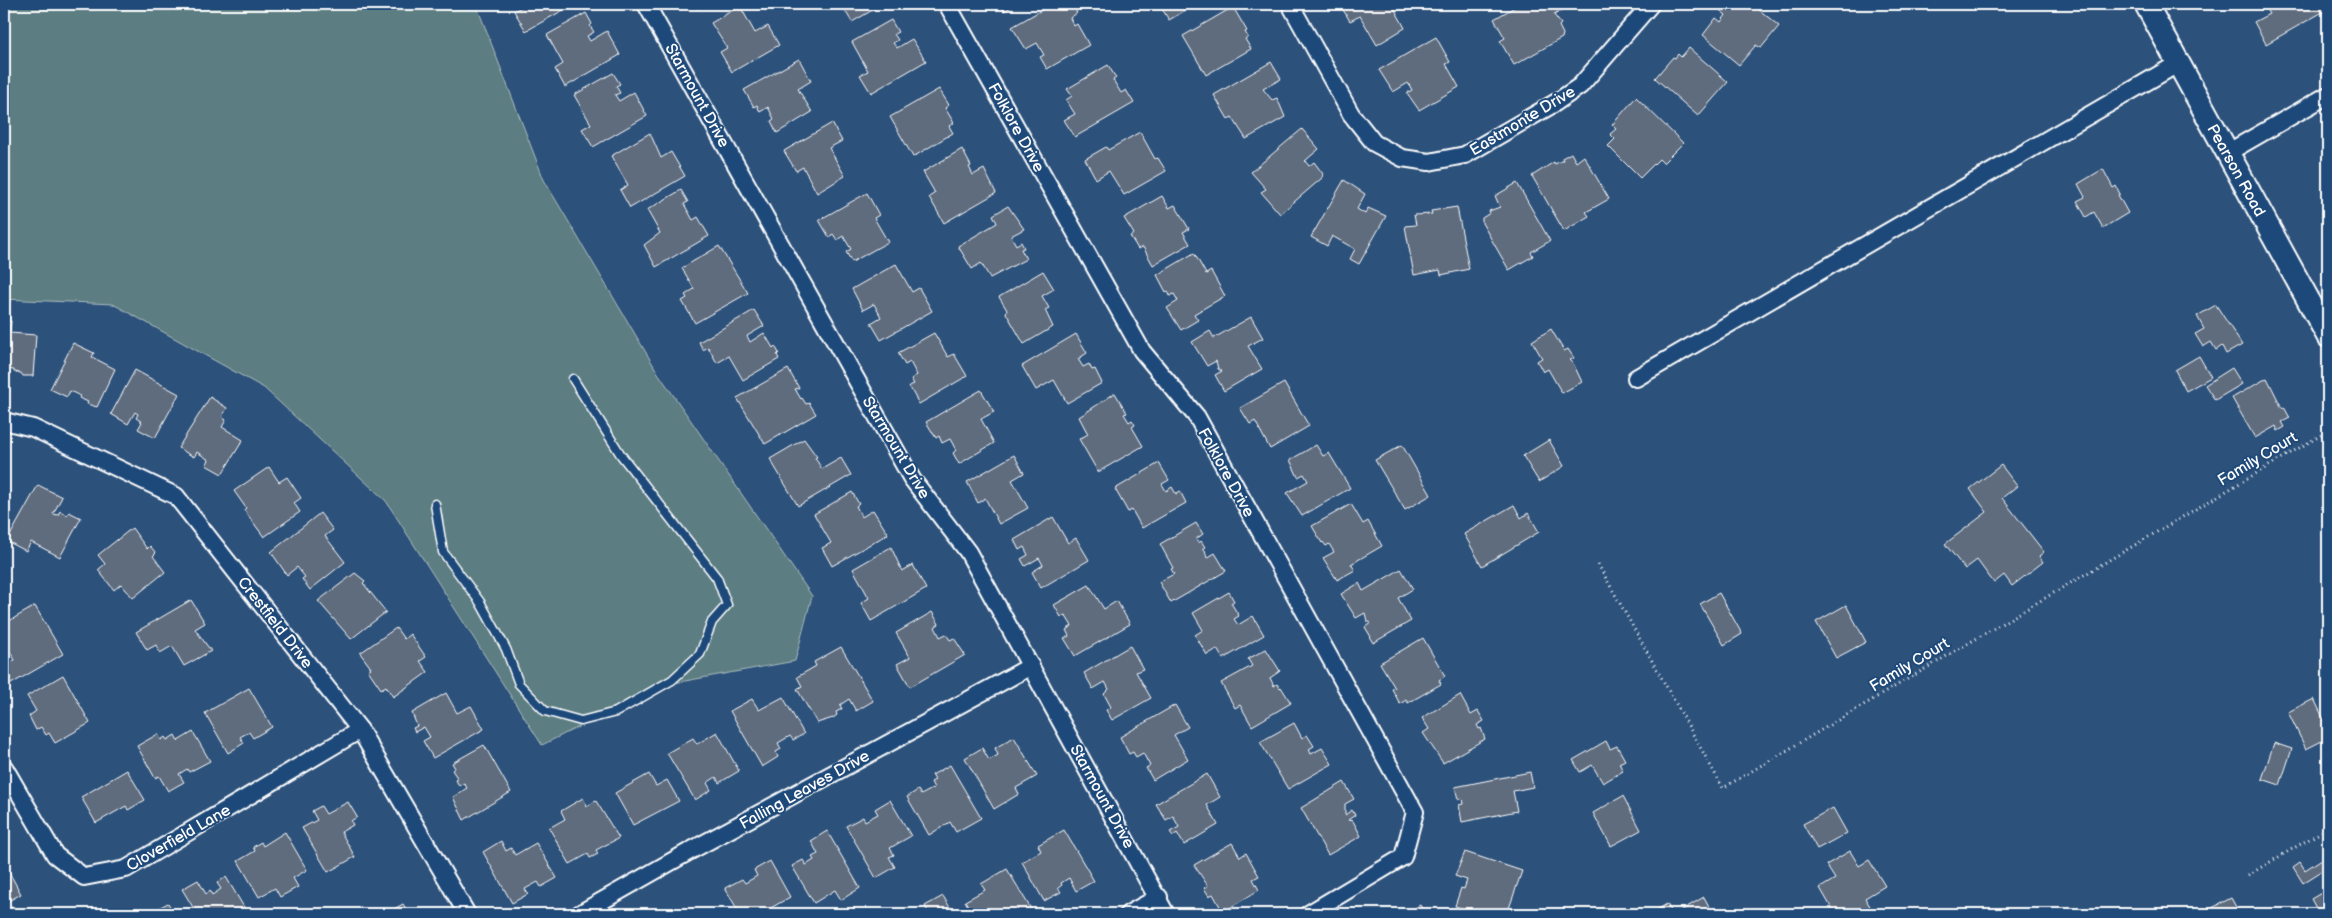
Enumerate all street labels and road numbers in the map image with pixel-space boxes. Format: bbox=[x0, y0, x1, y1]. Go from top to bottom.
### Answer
street label: Starmount Drive bbox=[660, 40, 733, 151]
street label: Folklore Drive bbox=[983, 80, 1048, 176]
street label: Eastmonte Drive bbox=[1467, 82, 1579, 160]
street label: Pearson Road bbox=[2202, 121, 2269, 220]
street label: Starmount Drive bbox=[858, 393, 934, 503]
street label: Folklore Drive bbox=[1193, 425, 1258, 521]
street label: Family Court bbox=[2215, 428, 2301, 490]
street label: Crestfield Drive bbox=[233, 573, 317, 673]
street label: Family Court bbox=[1867, 634, 1953, 696]
street label: Starmount Drive bbox=[1065, 741, 1138, 852]
street label: Falling Leaves Drive bbox=[736, 746, 873, 834]
street label: Cloverfield Lane bbox=[123, 801, 235, 876]

